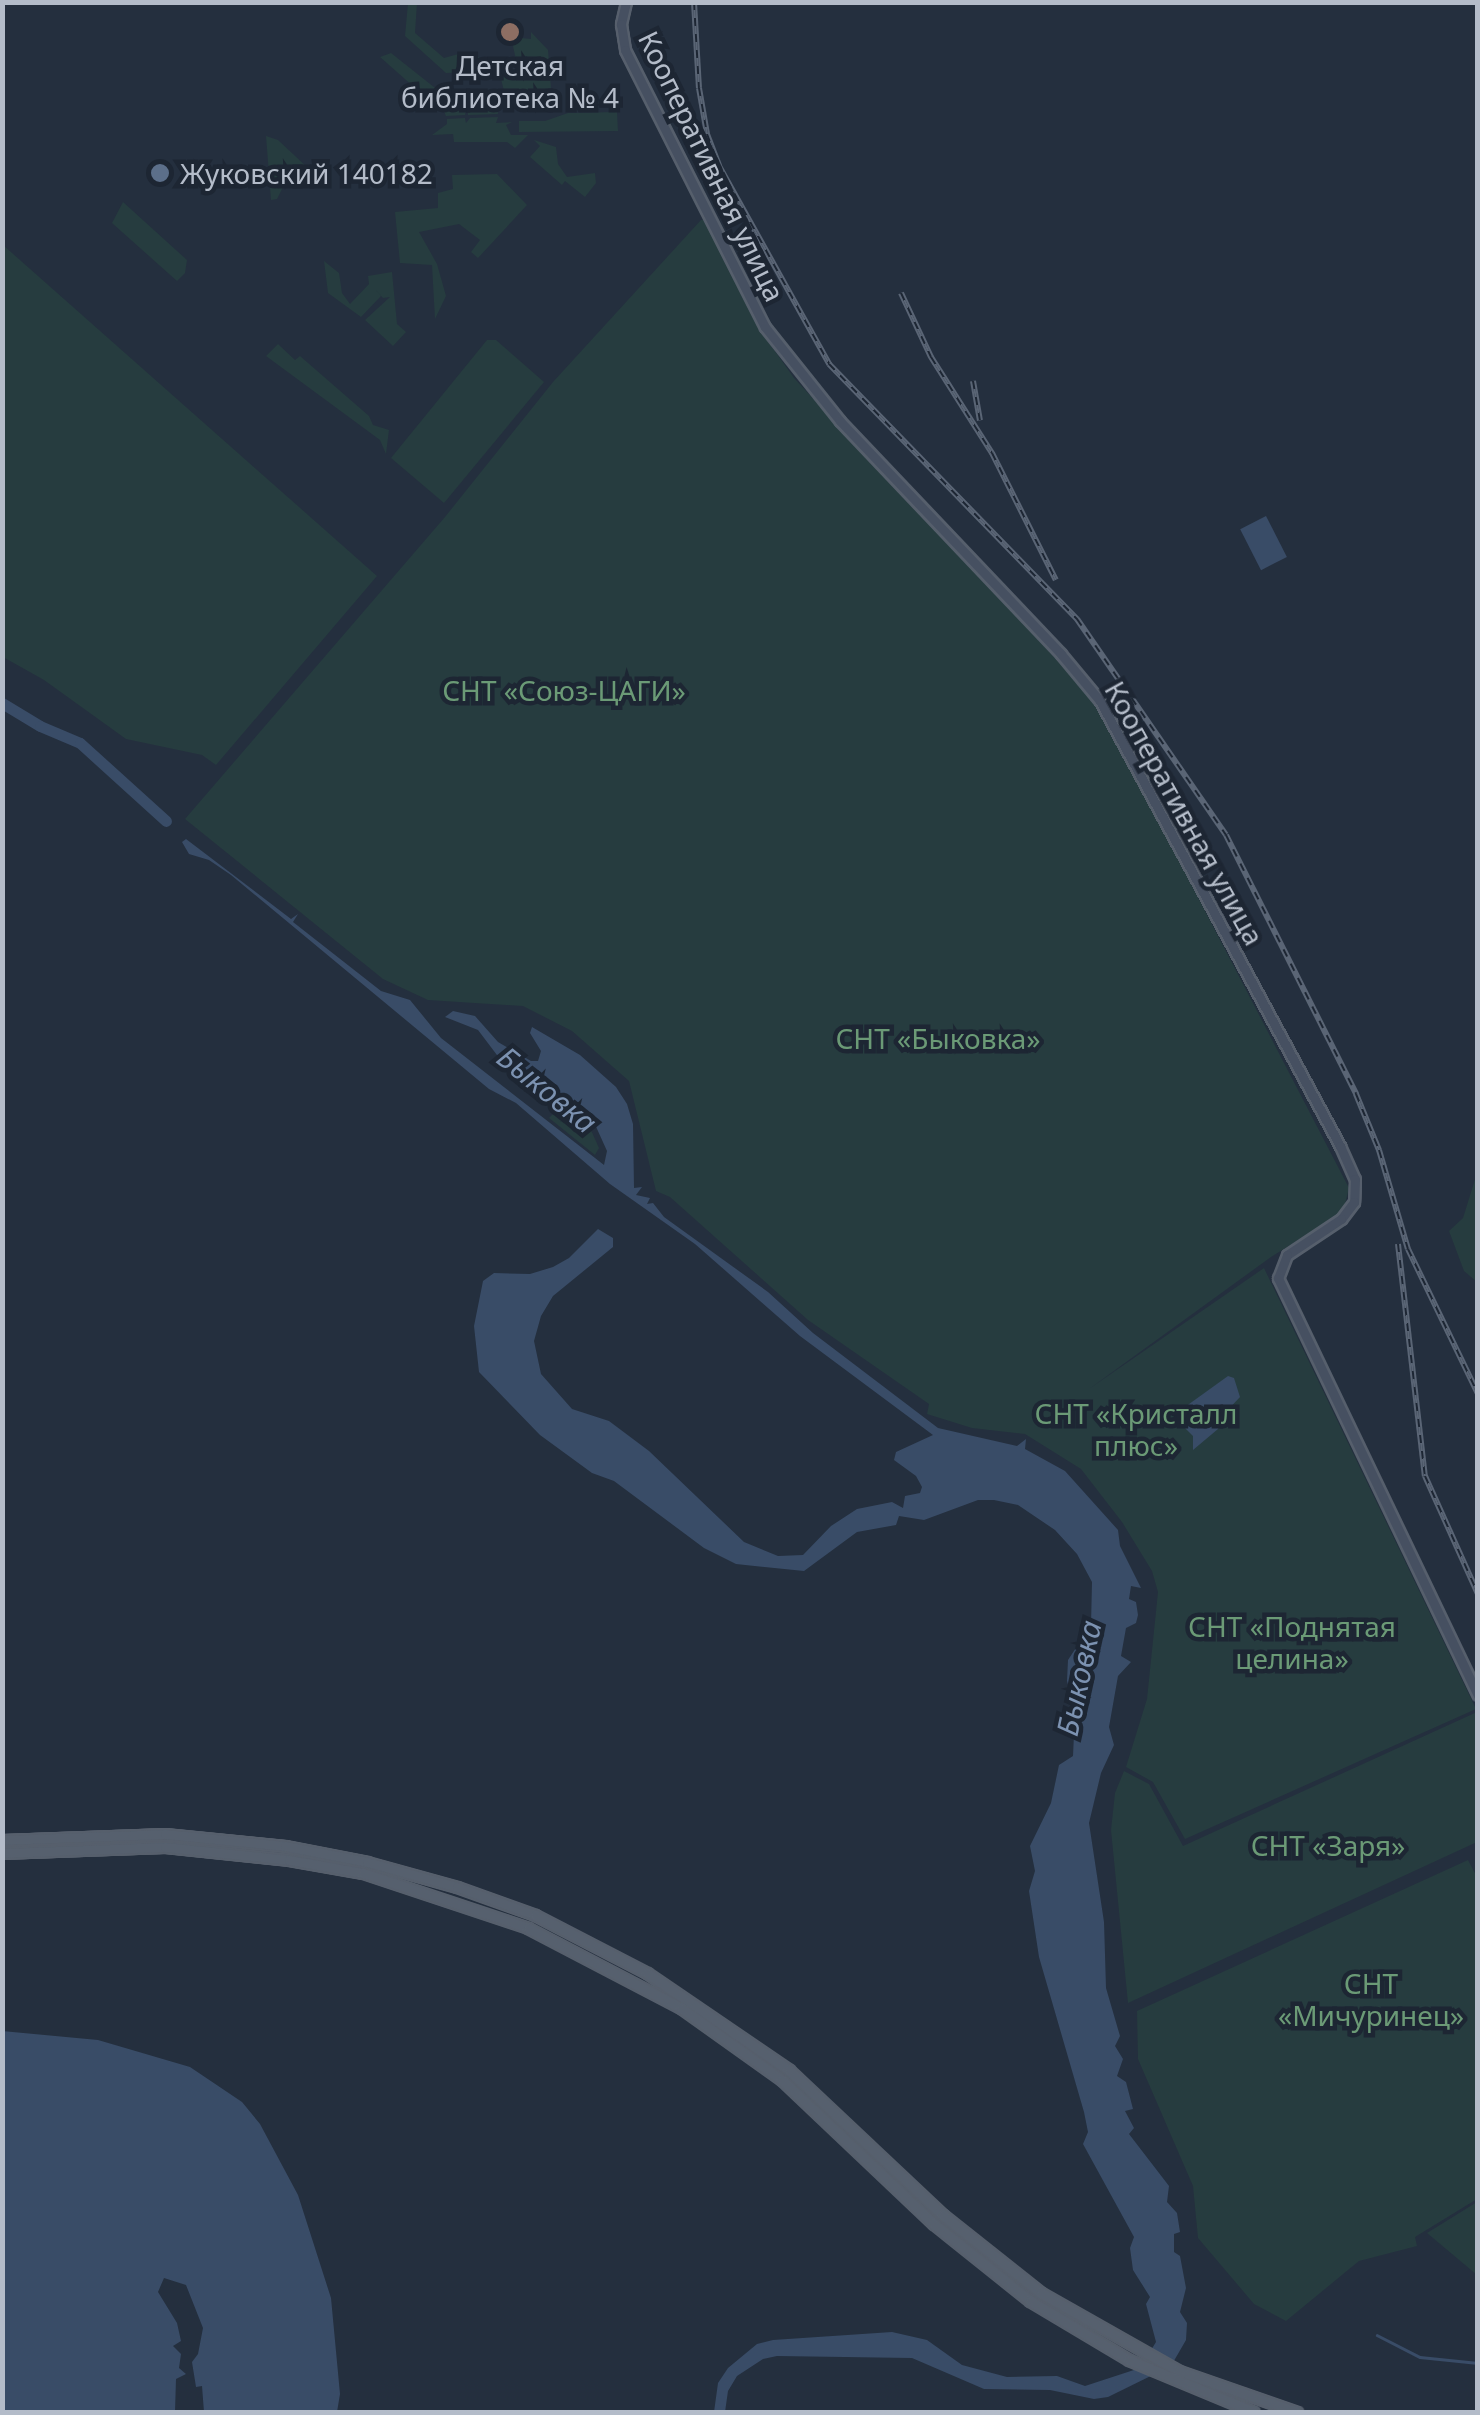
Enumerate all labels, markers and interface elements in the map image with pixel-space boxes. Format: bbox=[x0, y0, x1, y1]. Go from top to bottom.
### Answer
marker: Детская библиотека № 4 bbox=[499, 21, 521, 43]
street label: Кооперативная улица bbox=[632, 25, 792, 307]
place label: Детская библиотека № 4 bbox=[401, 48, 619, 114]
place label: Жуковский 140182 bbox=[180, 156, 433, 190]
marker: Жуковский 140182 bbox=[149, 162, 171, 184]
park label: СНТ «Союз-ЦАГИ» bbox=[442, 673, 686, 707]
street label: Кооперативная улица bbox=[1098, 675, 1272, 951]
park label: СНТ «Быковка» bbox=[835, 1021, 1041, 1055]
water label: Быковка bbox=[490, 1039, 604, 1141]
park label: СНТ «Кристалл плюс» bbox=[1035, 1396, 1237, 1462]
park label: СНТ «Поднятая целина» bbox=[1188, 1609, 1396, 1675]
water label: Быковка bbox=[1049, 1617, 1109, 1739]
park label: СНТ «Заря» bbox=[1251, 1828, 1405, 1862]
park label: СНТ «Мичуринец» bbox=[1278, 1966, 1464, 2032]

